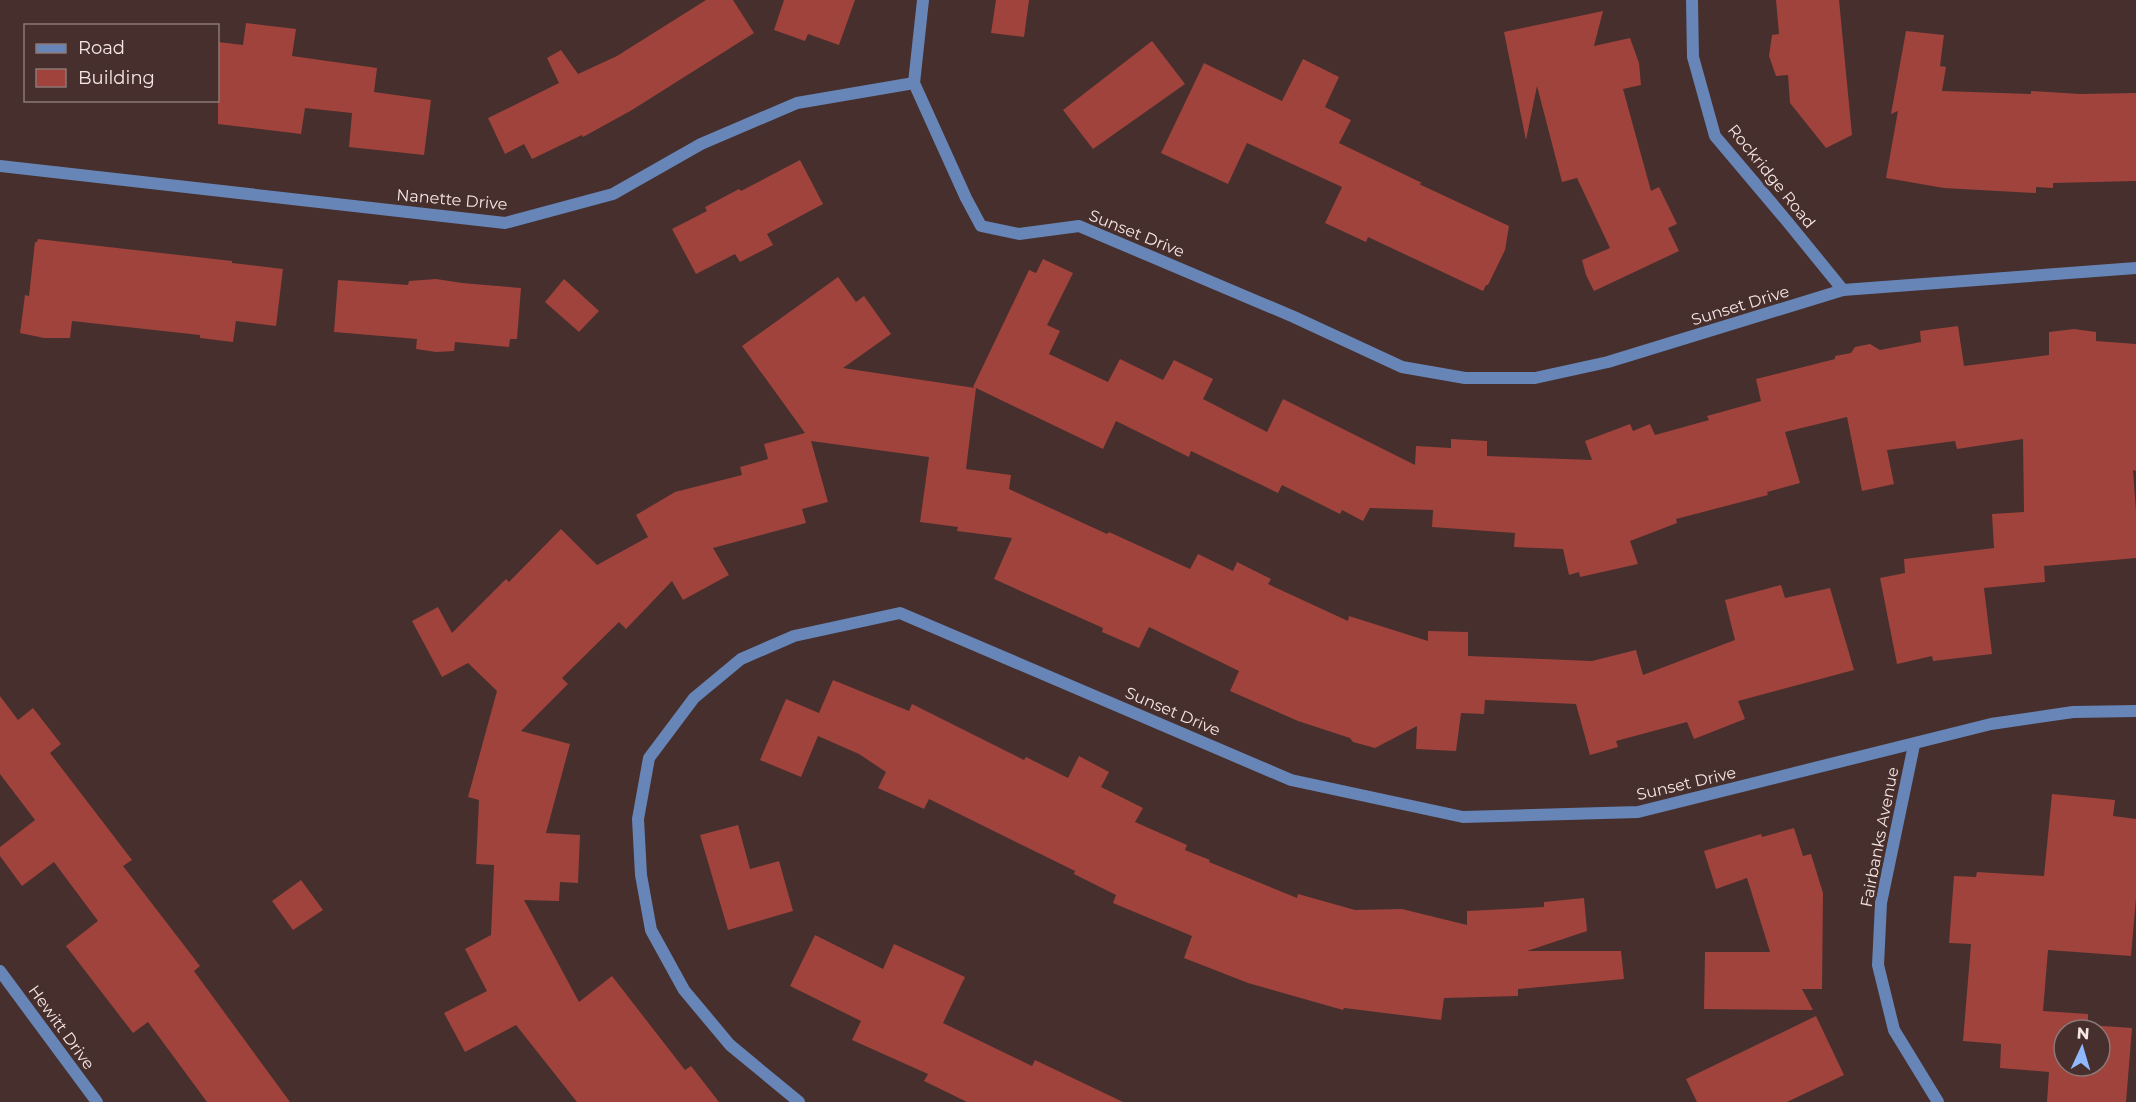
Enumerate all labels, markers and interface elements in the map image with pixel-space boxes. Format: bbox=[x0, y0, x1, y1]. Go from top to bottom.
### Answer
legend bbox=[24, 24, 219, 102]
text: Road bbox=[78, 37, 125, 59]
text: Building bbox=[78, 67, 155, 89]
street label: Rockridge Road bbox=[1724, 121, 1819, 232]
street label: Nanette Drive bbox=[396, 185, 508, 214]
street label: Sunset Drive bbox=[1086, 206, 1187, 261]
street label: Sunset Drive bbox=[1689, 282, 1791, 329]
street label: Sunset Drive bbox=[1122, 683, 1223, 740]
street label: Sunset Drive bbox=[1635, 763, 1738, 804]
street label: Fairbanks Avenue bbox=[1857, 765, 1902, 909]
street label: Hewitt Drive bbox=[25, 981, 99, 1073]
north arrow bbox=[2052, 1018, 2112, 1078]
text: N bbox=[2076, 1024, 2090, 1043]

